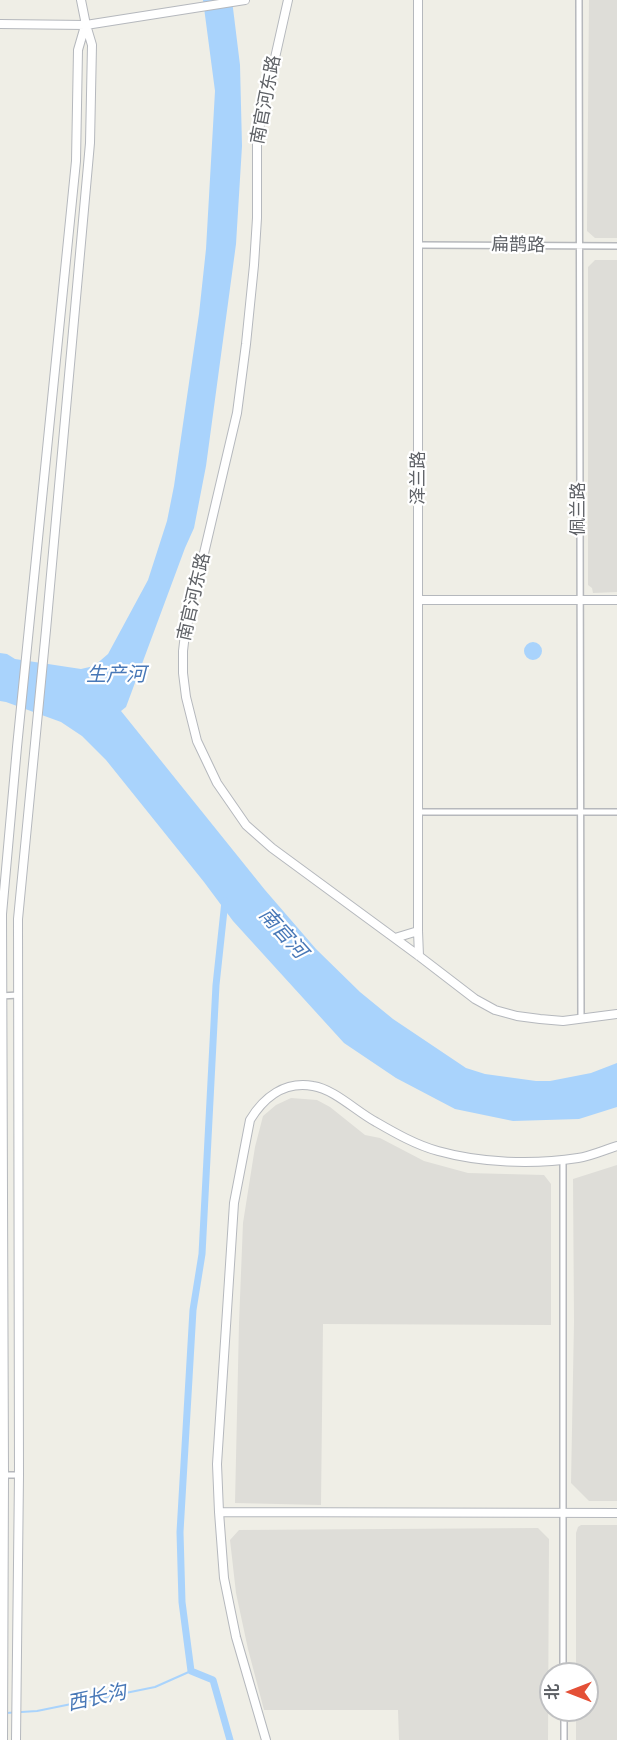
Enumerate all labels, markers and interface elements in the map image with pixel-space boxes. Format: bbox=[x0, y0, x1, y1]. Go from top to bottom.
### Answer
street label: 南官河东路 bbox=[248, 54, 286, 146]
street label: 扁鹊路 bbox=[491, 235, 545, 257]
street label: 泽兰路 bbox=[408, 451, 430, 505]
street label: 佩兰路 bbox=[568, 482, 590, 536]
street label: 南官河东路 bbox=[174, 551, 216, 643]
water label: 生产河 bbox=[86, 664, 146, 688]
water label: 南官河 bbox=[253, 904, 311, 964]
north arrow bbox=[539, 1662, 599, 1722]
water label: 西长沟 bbox=[65, 1681, 129, 1717]
text: 北 bbox=[543, 1684, 562, 1700]

